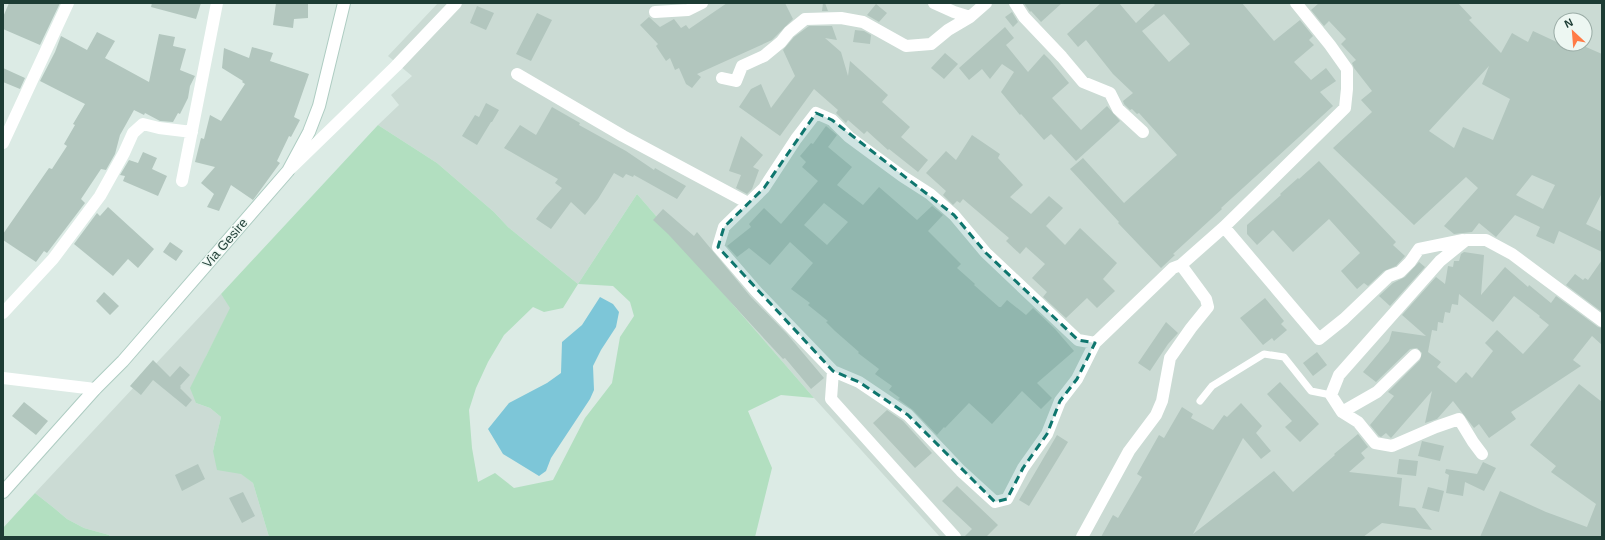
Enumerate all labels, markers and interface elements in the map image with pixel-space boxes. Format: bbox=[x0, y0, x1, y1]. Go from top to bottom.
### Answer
north arrow bbox=[1553, 12, 1593, 52]
text: N bbox=[1562, 16, 1575, 30]
street label: Via Gesire bbox=[200, 215, 250, 271]

